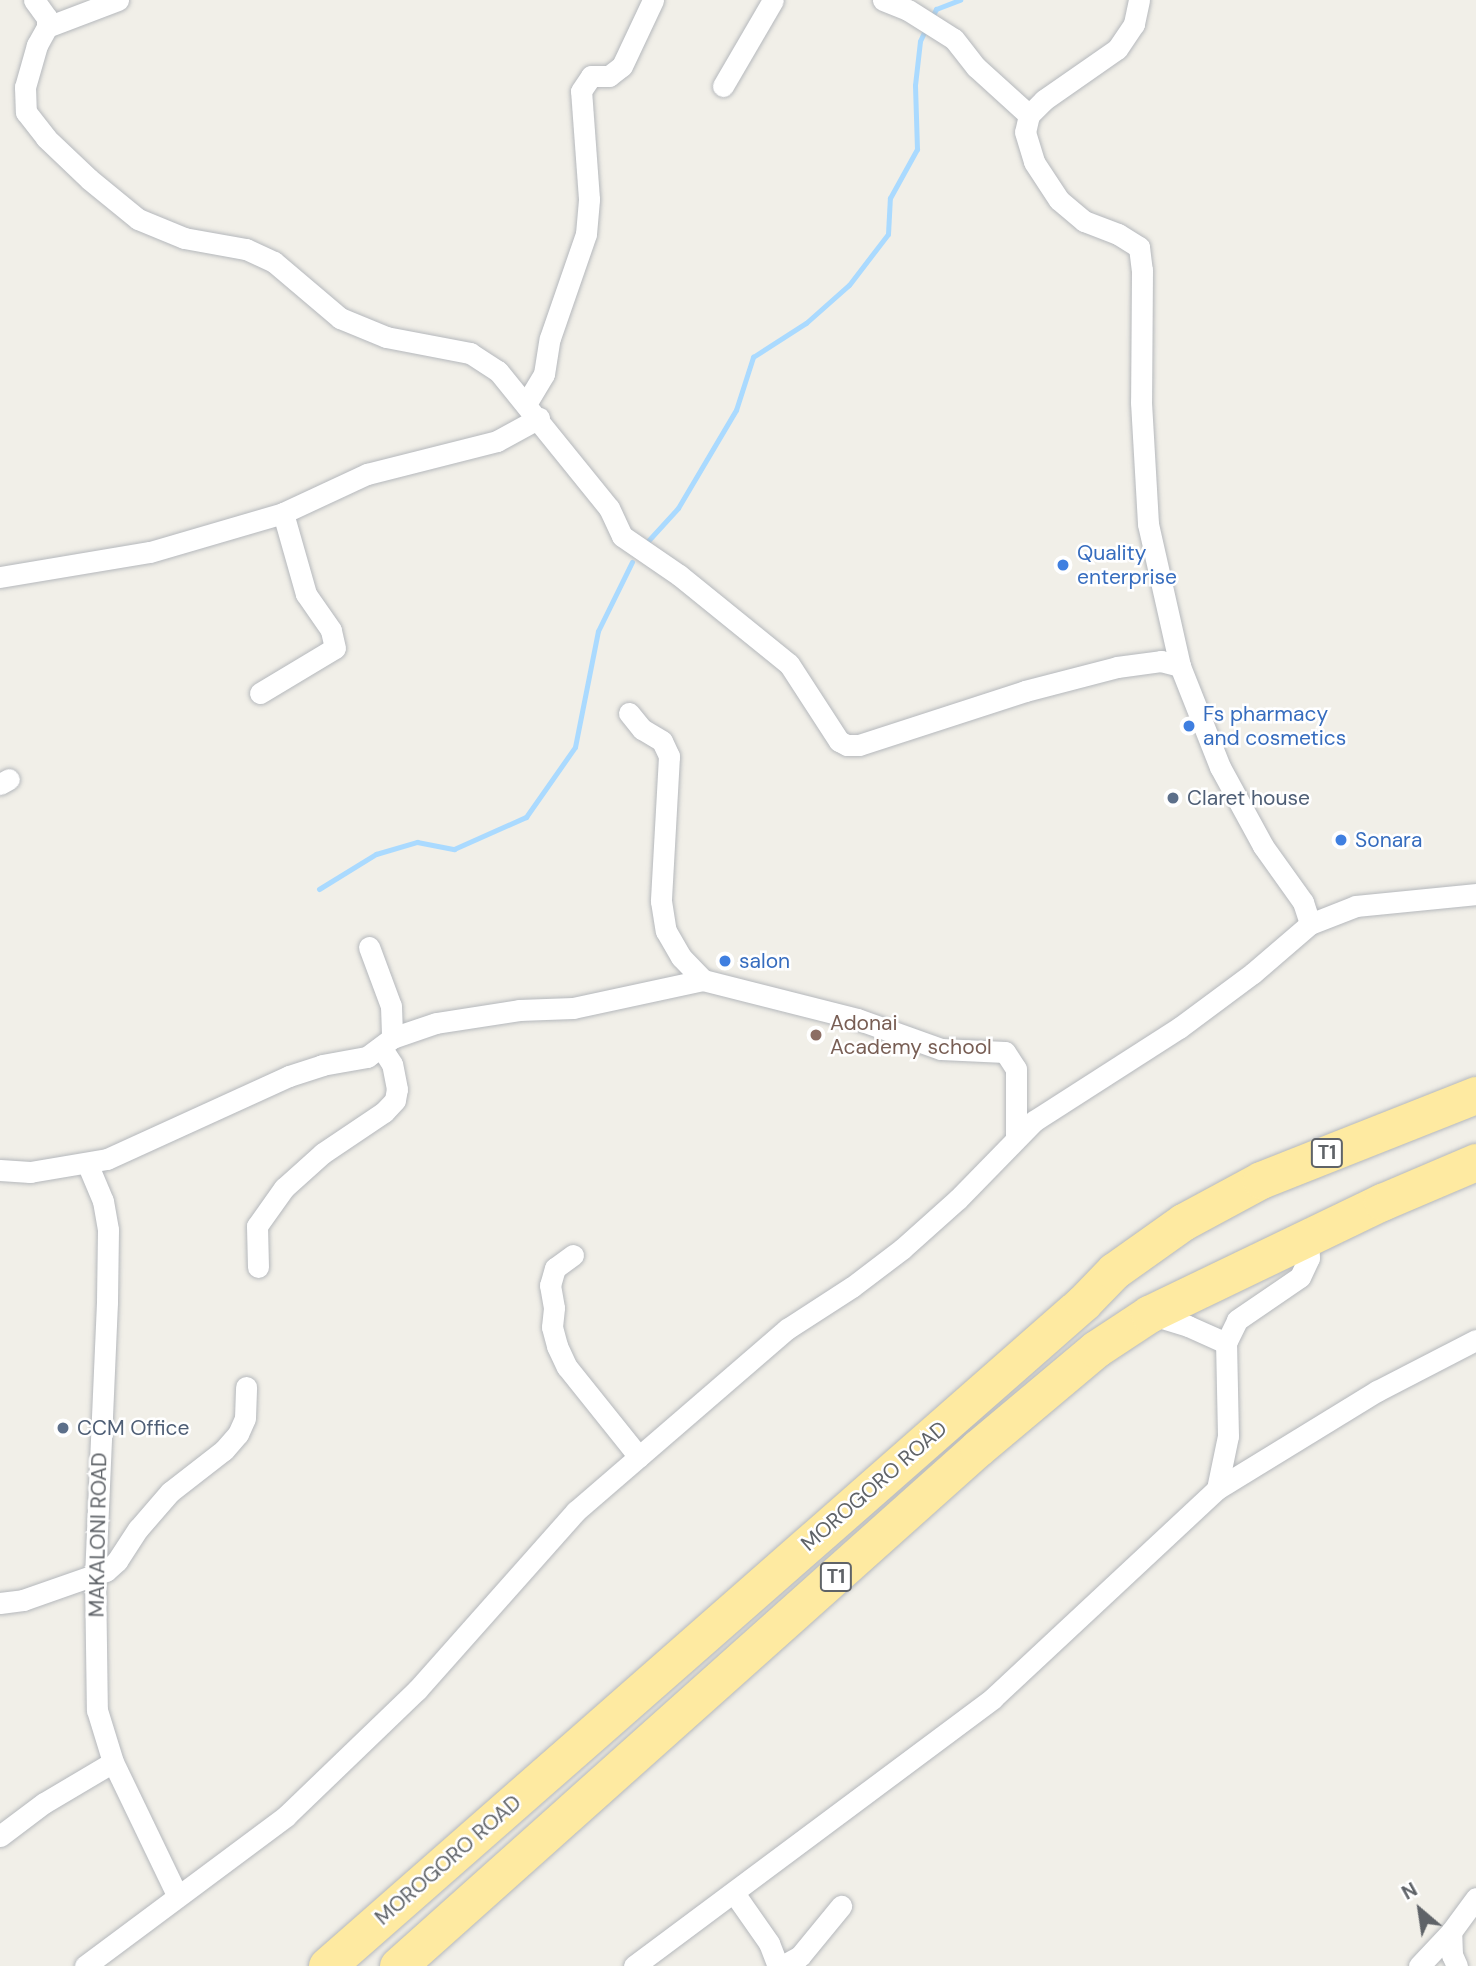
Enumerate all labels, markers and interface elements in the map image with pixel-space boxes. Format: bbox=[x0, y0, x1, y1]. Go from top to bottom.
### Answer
place label: Quality enterprise bbox=[1077, 540, 1177, 590]
marker: Quality enterprise bbox=[1055, 557, 1071, 573]
place label: Fs pharmacy and cosmetics bbox=[1203, 701, 1346, 751]
marker: Fs pharmacy and cosmetics bbox=[1181, 718, 1197, 734]
place label: Claret house bbox=[1187, 785, 1310, 811]
marker: Claret house bbox=[1165, 790, 1181, 806]
place label: Sonara bbox=[1355, 827, 1422, 853]
marker: Sonara bbox=[1333, 832, 1349, 848]
place label: salon bbox=[739, 948, 790, 974]
marker: salon bbox=[717, 953, 733, 969]
place label: Adonai Academy school bbox=[830, 1010, 992, 1060]
marker: Adonai Academy school bbox=[808, 1027, 824, 1043]
road number: T1 bbox=[1310, 1138, 1344, 1168]
place label: CCM Office bbox=[77, 1415, 190, 1441]
street label: MOROGORO ROAD bbox=[796, 1416, 952, 1556]
marker: CCM Office bbox=[55, 1420, 71, 1436]
street label: MAKALONI ROAD bbox=[84, 1452, 112, 1618]
road number: T1 bbox=[818, 1562, 854, 1592]
street label: MOROGORO ROAD bbox=[370, 1790, 526, 1930]
north arrow bbox=[1385, 1875, 1455, 1945]
text: N bbox=[1397, 1877, 1422, 1905]

